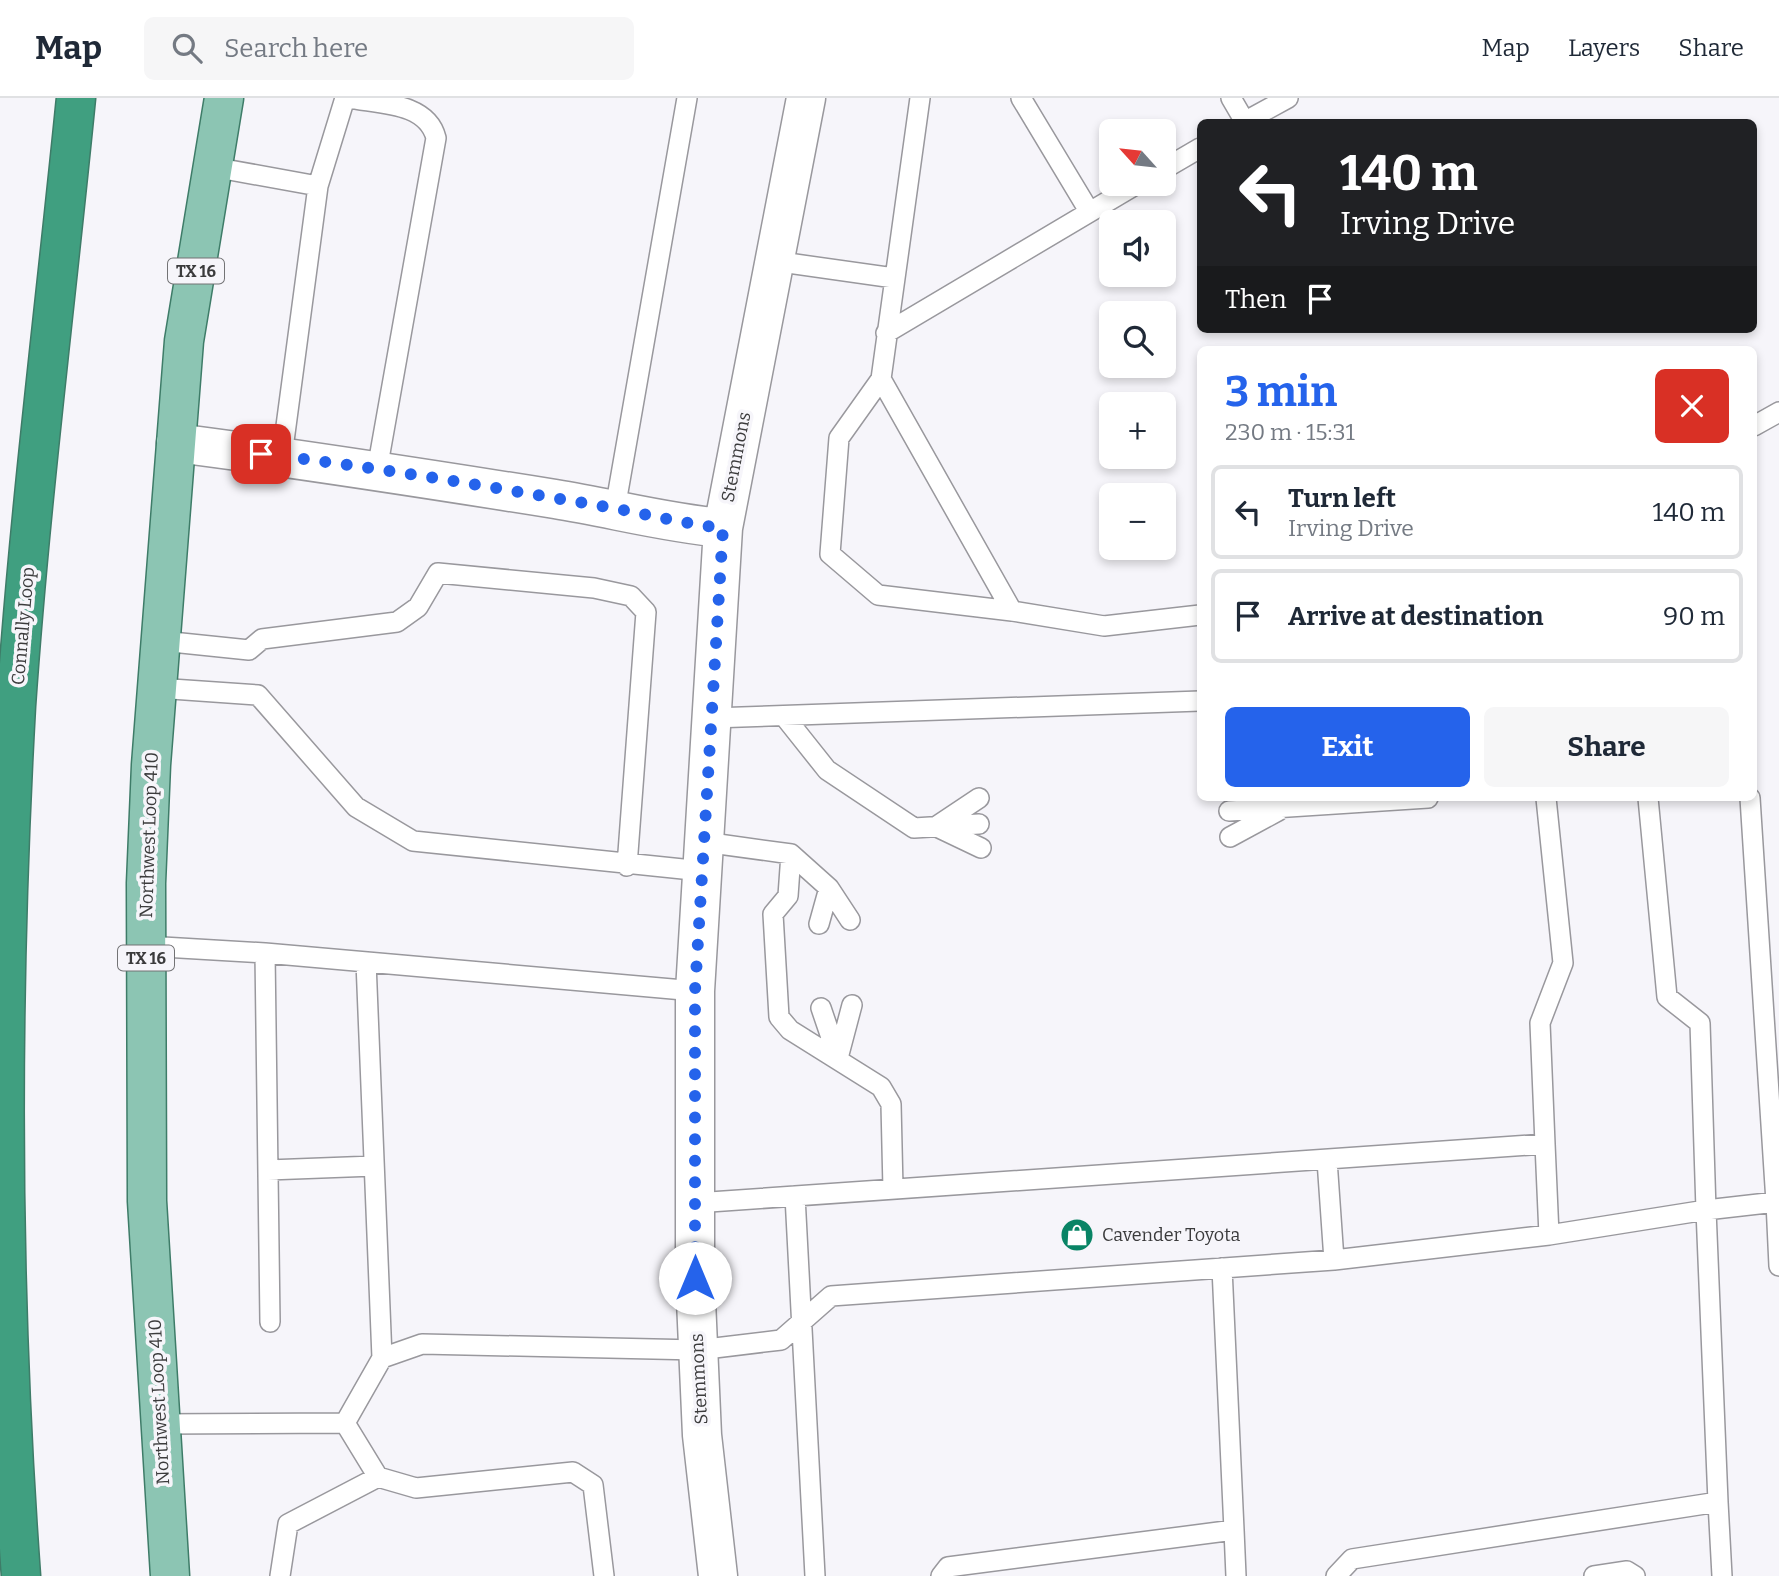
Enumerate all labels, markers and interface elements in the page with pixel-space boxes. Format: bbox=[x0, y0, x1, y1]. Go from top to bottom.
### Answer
search box bbox=[144, 17, 634, 80]
text: Map bbox=[35, 28, 102, 68]
icon: search bbox=[168, 29, 206, 67]
text: Search here bbox=[224, 33, 368, 64]
text: Map bbox=[1482, 34, 1530, 62]
text: Layers bbox=[1568, 34, 1640, 62]
text: Share bbox=[1678, 34, 1744, 62]
north arrow bbox=[1099, 119, 1176, 196]
map controls bbox=[1099, 119, 1176, 560]
text: 140 m bbox=[1340, 144, 1478, 203]
icon: left bbox=[1225, 147, 1316, 238]
text: Irving Drive bbox=[1340, 204, 1515, 242]
button: sound bbox=[1099, 210, 1176, 287]
road number: TX 16 bbox=[168, 258, 224, 284]
icon: arrive bbox=[1301, 280, 1339, 318]
text: Then bbox=[1225, 284, 1287, 315]
button: search bbox=[1099, 301, 1176, 378]
text: 3 min bbox=[1225, 367, 1337, 417]
button: close bbox=[1655, 369, 1729, 443]
button: + bbox=[1099, 392, 1176, 469]
street label: Stemmons bbox=[716, 410, 756, 504]
text: 230 m · 15:31 bbox=[1225, 418, 1355, 446]
pin bbox=[231, 424, 291, 484]
icon: arrive bbox=[242, 435, 280, 473]
button: − bbox=[1099, 483, 1176, 560]
text: Turn left bbox=[1288, 483, 1396, 514]
icon: left bbox=[1229, 493, 1267, 531]
text: 140 m bbox=[1653, 497, 1725, 528]
text: Irving Drive bbox=[1288, 514, 1414, 542]
street label: Connally Loop bbox=[7, 566, 39, 686]
icon: arrive bbox=[1229, 597, 1267, 635]
text: Arrive at destination bbox=[1288, 601, 1543, 632]
text: 90 m bbox=[1663, 601, 1725, 632]
button: Exit bbox=[1225, 707, 1470, 787]
button: Share bbox=[1484, 707, 1729, 787]
street label: Northwest Loop 410 bbox=[135, 752, 163, 918]
road number: TX 16 bbox=[118, 946, 174, 971]
shop icon: Cavender Toyota bbox=[1058, 1216, 1096, 1254]
place label: Cavender Toyota bbox=[1102, 1224, 1241, 1246]
position arrow bbox=[658, 1241, 732, 1315]
street label: Northwest Loop 410 bbox=[144, 1318, 174, 1486]
street label: Stemmons bbox=[686, 1333, 712, 1425]

